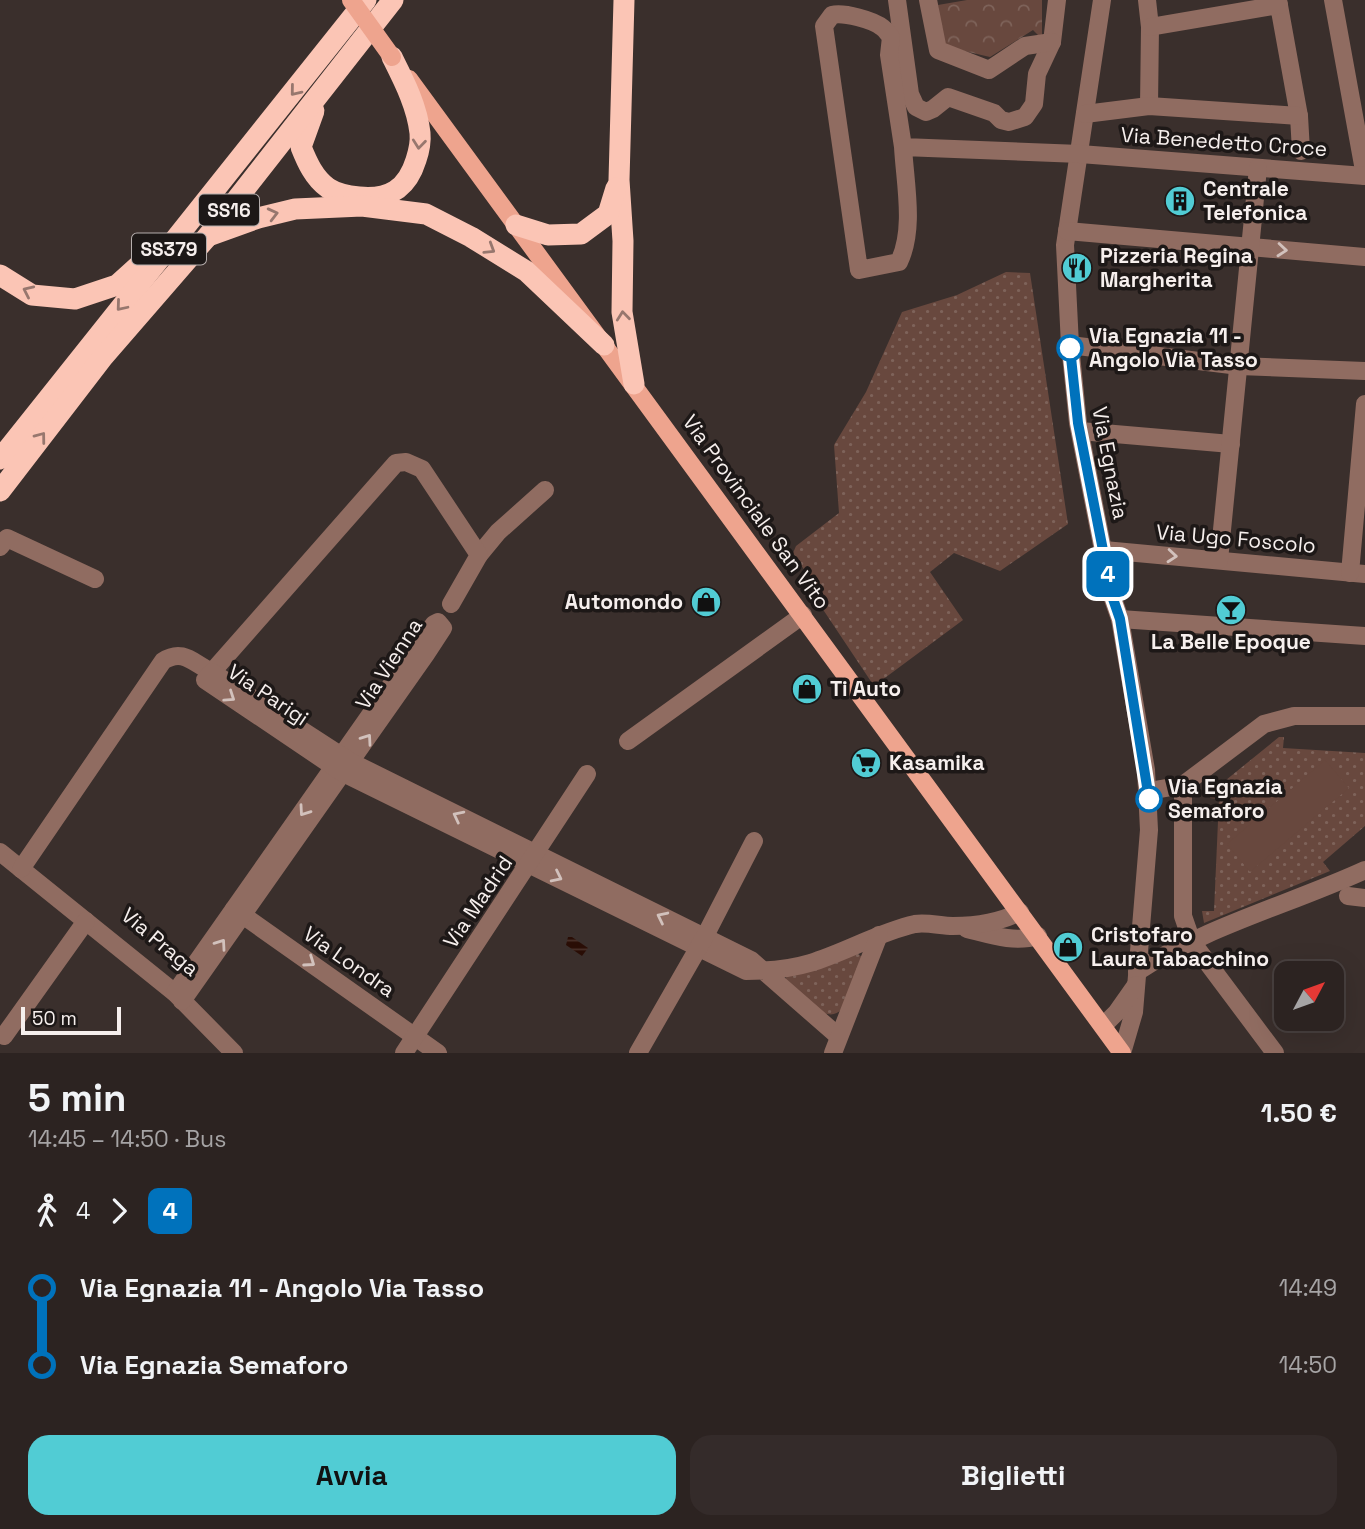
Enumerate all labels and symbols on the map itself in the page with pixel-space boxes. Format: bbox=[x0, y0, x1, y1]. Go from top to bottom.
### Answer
one-way arrow bbox=[291, 82, 303, 95]
street label: Via Benedetto Croce bbox=[1120, 121, 1328, 162]
one-way arrow bbox=[411, 138, 426, 150]
place label: Centrale Telefonica bbox=[1203, 175, 1308, 226]
building icon: Centrale Telefonica bbox=[1163, 184, 1197, 218]
road number: SS16 bbox=[199, 194, 259, 226]
one-way arrow bbox=[267, 208, 279, 222]
road number: SS379 bbox=[132, 233, 206, 264]
one-way arrow bbox=[483, 240, 496, 253]
place label: Pizzeria Regina Margherita bbox=[1100, 242, 1253, 293]
one-way arrow bbox=[1276, 242, 1287, 257]
restaurant icon: Pizzeria Regina Margherita bbox=[1060, 251, 1094, 285]
one-way arrow bbox=[23, 285, 35, 299]
one-way arrow bbox=[117, 298, 130, 311]
one-way arrow bbox=[616, 310, 631, 322]
place label: Via Egnazia 11 - Angolo Via Tasso bbox=[1089, 322, 1258, 373]
marker: Via Egnazia 11 - Angolo Via Tasso bbox=[1057, 335, 1083, 361]
street label: Via Egnazia bbox=[1086, 404, 1135, 521]
street label: Via Provinciale San Vito bbox=[677, 409, 836, 614]
one-way arrow bbox=[33, 432, 46, 445]
street label: Via Ugo Foscolo bbox=[1155, 518, 1317, 559]
one-way arrow bbox=[1167, 548, 1178, 563]
line badge: 4 bbox=[1085, 551, 1131, 597]
shop icon: Automondo bbox=[689, 585, 723, 619]
place label: Automondo bbox=[565, 588, 683, 615]
bar icon: La Belle Epoque bbox=[1214, 593, 1248, 627]
street label: Via Vienna bbox=[349, 613, 428, 715]
place label: La Belle Epoque bbox=[1151, 628, 1311, 655]
street label: Via Parigi bbox=[223, 658, 314, 731]
shop icon: Ti Auto bbox=[790, 672, 824, 706]
place label: Ti Auto bbox=[830, 675, 901, 702]
one-way arrow bbox=[222, 688, 235, 701]
one-way arrow bbox=[359, 734, 371, 747]
supermarket icon: Kasamika bbox=[849, 746, 883, 780]
place label: Kasamika bbox=[889, 749, 985, 776]
place label: Via Egnazia Semaforo bbox=[1168, 773, 1283, 824]
marker: Via Egnazia Semaforo bbox=[1136, 786, 1162, 812]
one-way arrow bbox=[300, 803, 312, 816]
one-way arrow bbox=[453, 810, 465, 824]
street label: Via Madrid bbox=[437, 850, 518, 953]
one-way arrow bbox=[550, 869, 562, 883]
street label: Via Praga bbox=[116, 901, 205, 982]
one-way arrow bbox=[657, 912, 669, 926]
street label: Via Londra bbox=[298, 920, 400, 1003]
place label: Cristofaro Laura Tabacchino bbox=[1091, 921, 1269, 972]
shop icon: Cristofaro Laura Tabacchino bbox=[1051, 930, 1085, 964]
one-way arrow bbox=[213, 939, 226, 952]
one-way arrow bbox=[302, 954, 315, 966]
north arrow bbox=[1274, 961, 1344, 1031]
scale bar bbox=[21, 1004, 121, 1036]

